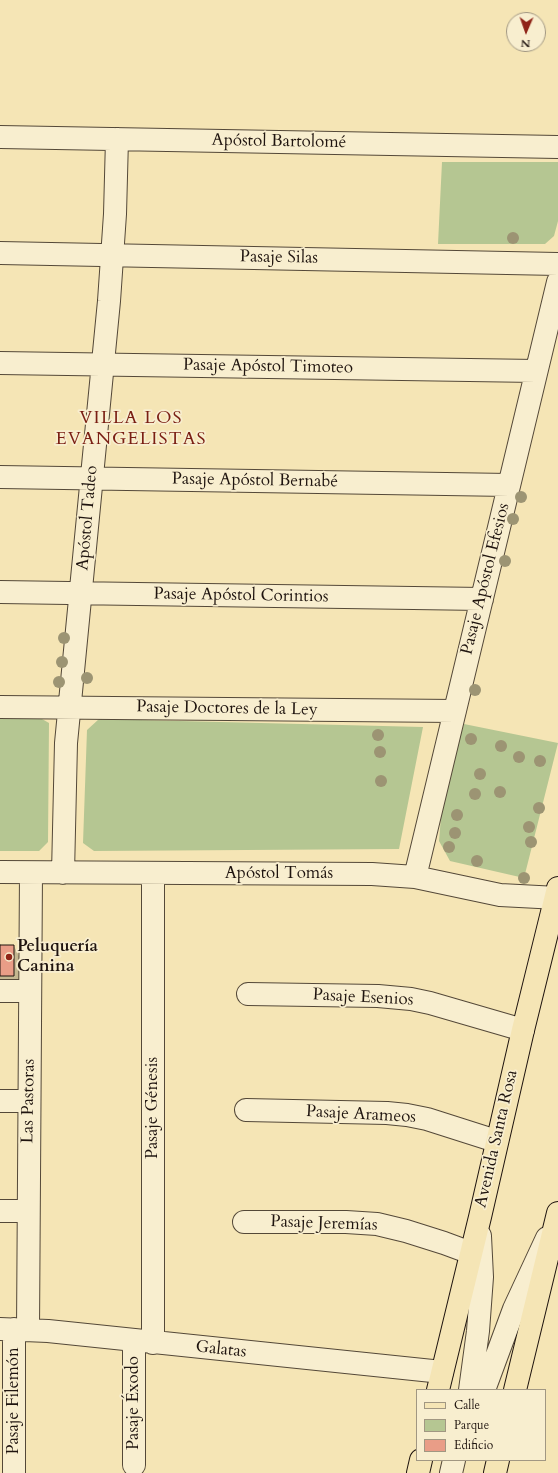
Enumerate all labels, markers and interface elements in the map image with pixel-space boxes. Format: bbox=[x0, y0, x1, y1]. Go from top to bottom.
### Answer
north arrow bbox=[506, 12, 546, 52]
text: N bbox=[521, 36, 531, 51]
street label: Apóstol Bartolomé bbox=[211, 131, 347, 153]
street label: Pasaje Silas bbox=[240, 247, 318, 269]
street label: Pasaje Apóstol Timoteo bbox=[183, 355, 353, 379]
district label: VILLA LOS EVANGELISTAS bbox=[56, 408, 206, 450]
street label: Apóstol Tadeo bbox=[73, 465, 103, 571]
street label: Pasaje Apóstol Bernabé bbox=[172, 469, 338, 493]
street label: Pasaje Apóstol Efesios bbox=[457, 501, 515, 657]
street label: Pasaje Apóstol Corintios bbox=[153, 584, 329, 608]
street label: Pasaje Doctores de la Ley bbox=[136, 697, 318, 721]
street label: Apóstol Tomás bbox=[225, 864, 333, 884]
place label: Peluquería Canina bbox=[17, 937, 98, 977]
marker: Peluquería Canina bbox=[4, 952, 14, 962]
street label: Pasaje Esenios bbox=[312, 985, 414, 1011]
street label: Pasaje Génesis bbox=[143, 1057, 163, 1159]
street label: Las Pastoras bbox=[18, 1058, 40, 1144]
street label: Avenida Santa Rosa bbox=[471, 1068, 523, 1210]
street label: Pasaje Arameos bbox=[305, 1102, 417, 1128]
street label: Pasaje Jeremías bbox=[270, 1212, 378, 1236]
street label: Galatas bbox=[195, 1337, 247, 1363]
street label: Pasaje Filemón bbox=[4, 1347, 24, 1455]
street label: Pasaje Éxodo bbox=[124, 1356, 144, 1450]
legend bbox=[416, 1389, 546, 1461]
text: Calle bbox=[454, 1397, 480, 1413]
text: Parque bbox=[454, 1417, 489, 1433]
text: Edificio bbox=[454, 1437, 493, 1453]

